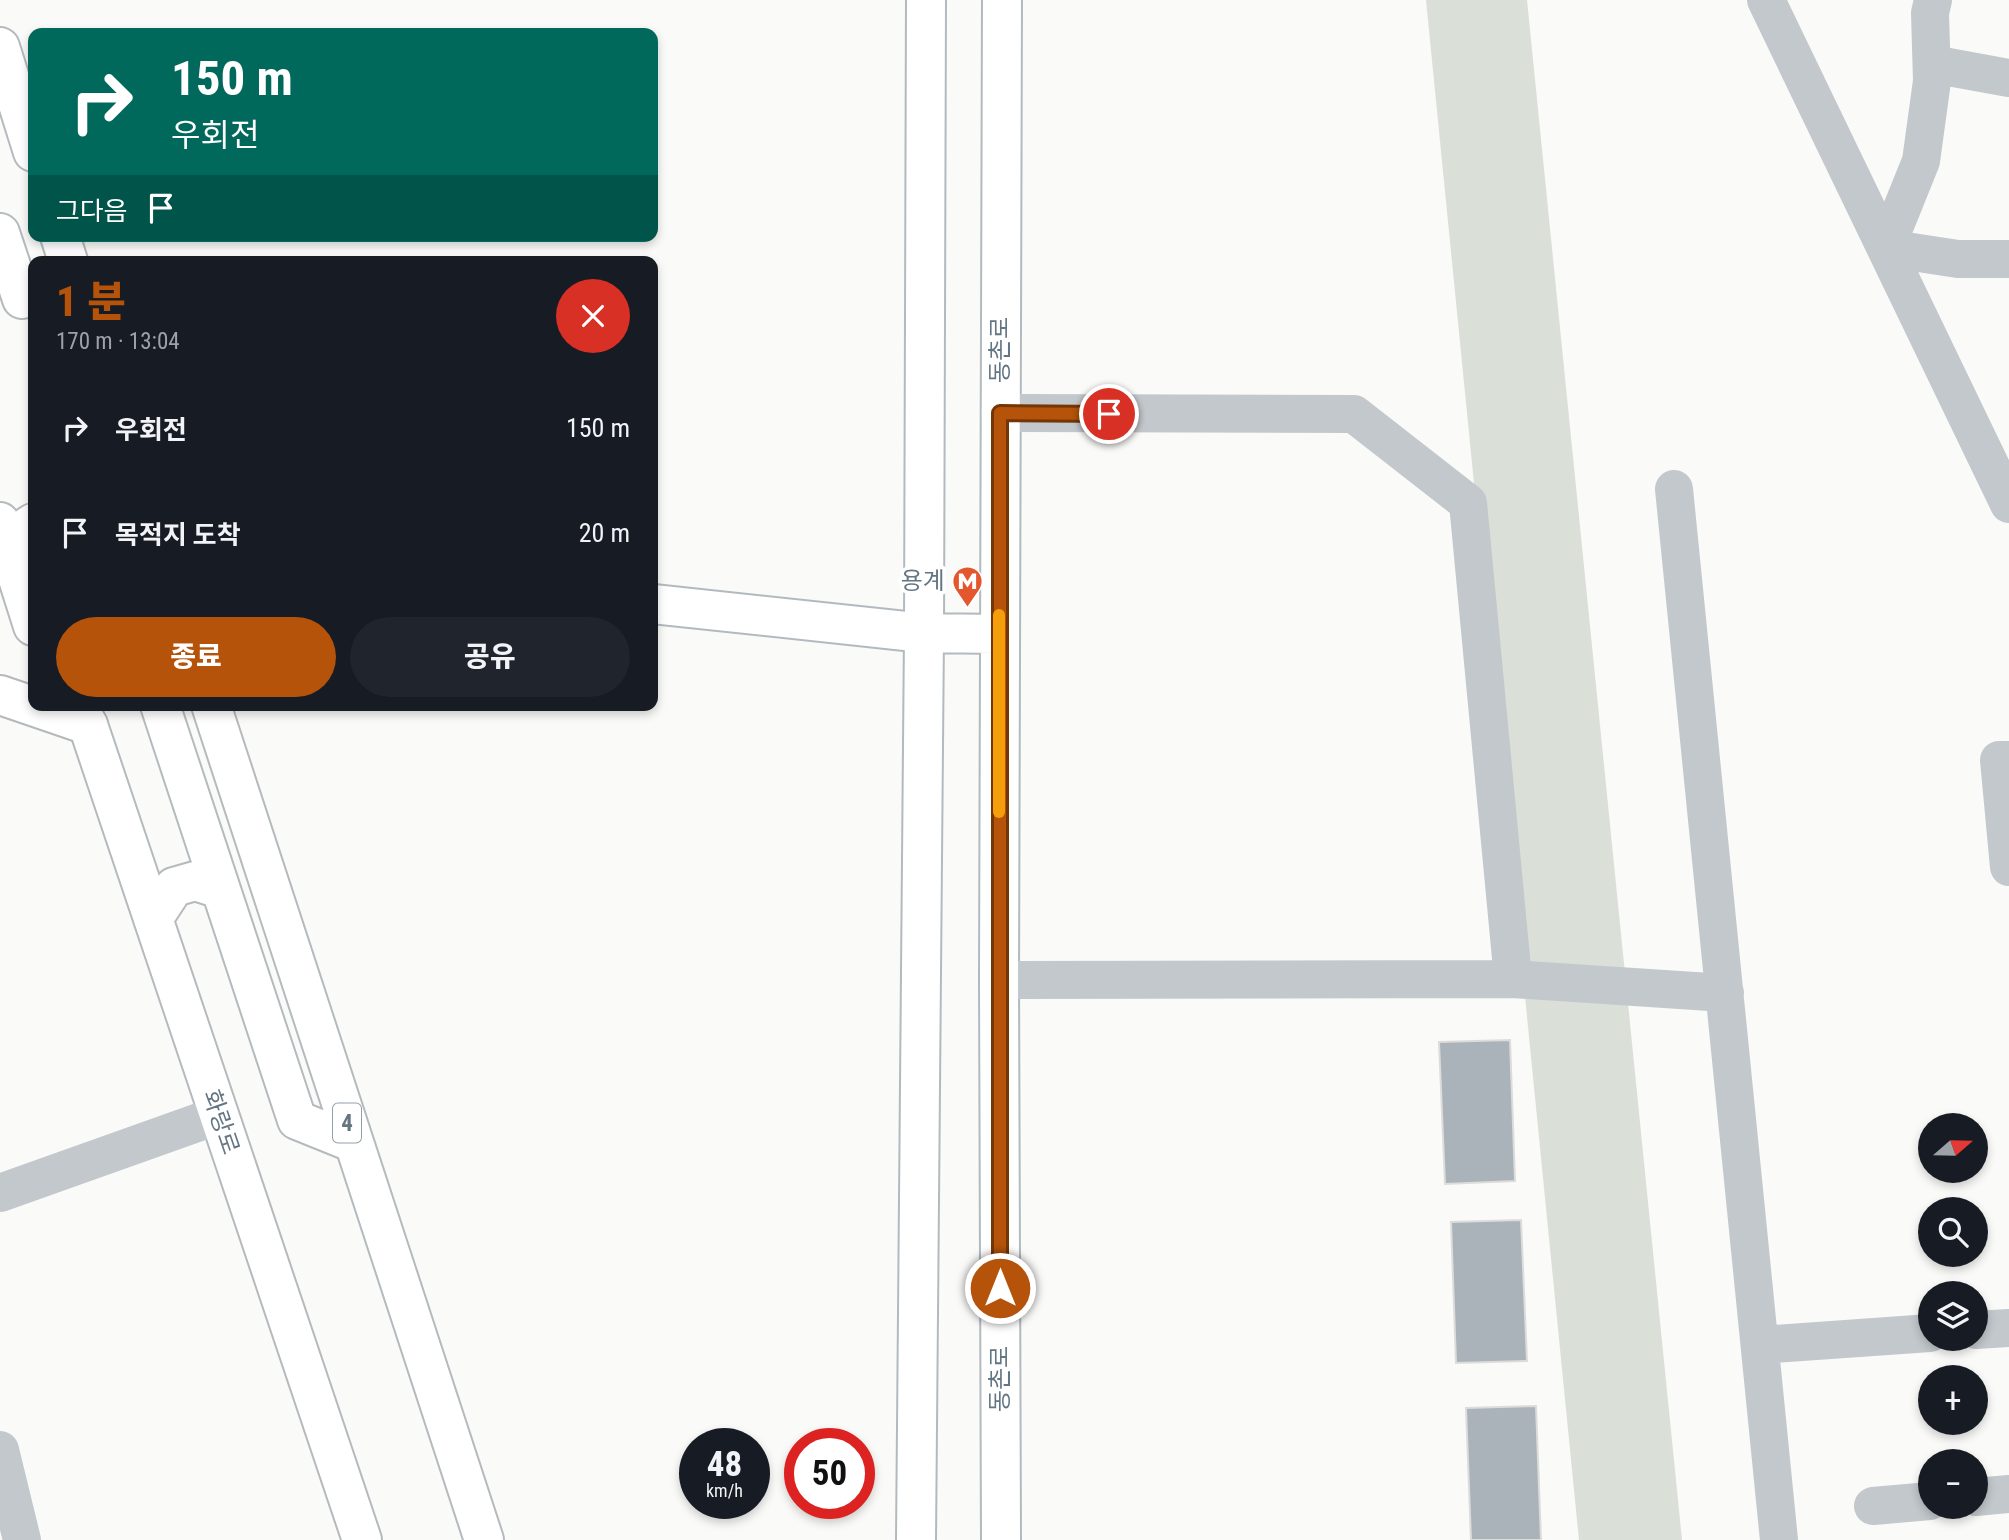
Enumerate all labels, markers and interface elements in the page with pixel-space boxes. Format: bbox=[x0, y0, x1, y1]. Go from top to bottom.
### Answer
text: 150 m bbox=[171, 50, 293, 107]
icon: right bbox=[56, 56, 147, 147]
text: 우회전 bbox=[171, 116, 259, 154]
icon: arrive bbox=[142, 189, 180, 227]
text: 그다음 bbox=[56, 196, 128, 226]
text: 1 분 bbox=[56, 277, 126, 326]
button: close bbox=[556, 279, 630, 353]
street label: 동촌로 bbox=[986, 317, 1014, 383]
text: 170 m · 13:04 bbox=[56, 328, 180, 355]
pin bbox=[1079, 384, 1139, 444]
icon: arrive bbox=[1090, 395, 1128, 433]
icon: right bbox=[56, 409, 94, 447]
text: 150 m bbox=[566, 413, 630, 443]
text: 우회전 bbox=[115, 415, 187, 445]
icon: arrive bbox=[56, 514, 94, 552]
text: 20 m bbox=[579, 518, 630, 548]
text: 목적지 도착 bbox=[115, 520, 241, 550]
metro station icon: 용계 bbox=[951, 564, 985, 608]
place label: 용계 bbox=[901, 567, 945, 595]
button: 종료 bbox=[56, 617, 336, 697]
button: 공유 bbox=[350, 617, 630, 697]
street label: 화랑로 bbox=[197, 1086, 245, 1158]
road number: 4 bbox=[333, 1104, 361, 1142]
north arrow bbox=[1918, 1113, 1988, 1183]
map controls bbox=[1918, 1113, 1988, 1519]
button: search bbox=[1918, 1197, 1988, 1267]
position arrow bbox=[963, 1251, 1037, 1325]
button: layers bbox=[1918, 1281, 1988, 1351]
street label: 동촌로 bbox=[986, 1346, 1014, 1412]
button: + bbox=[1918, 1365, 1988, 1435]
speed limit sign: 50 bbox=[784, 1428, 875, 1519]
text: 48 bbox=[707, 1444, 742, 1485]
button: − bbox=[1918, 1449, 1988, 1519]
text: km/h bbox=[706, 1480, 743, 1501]

